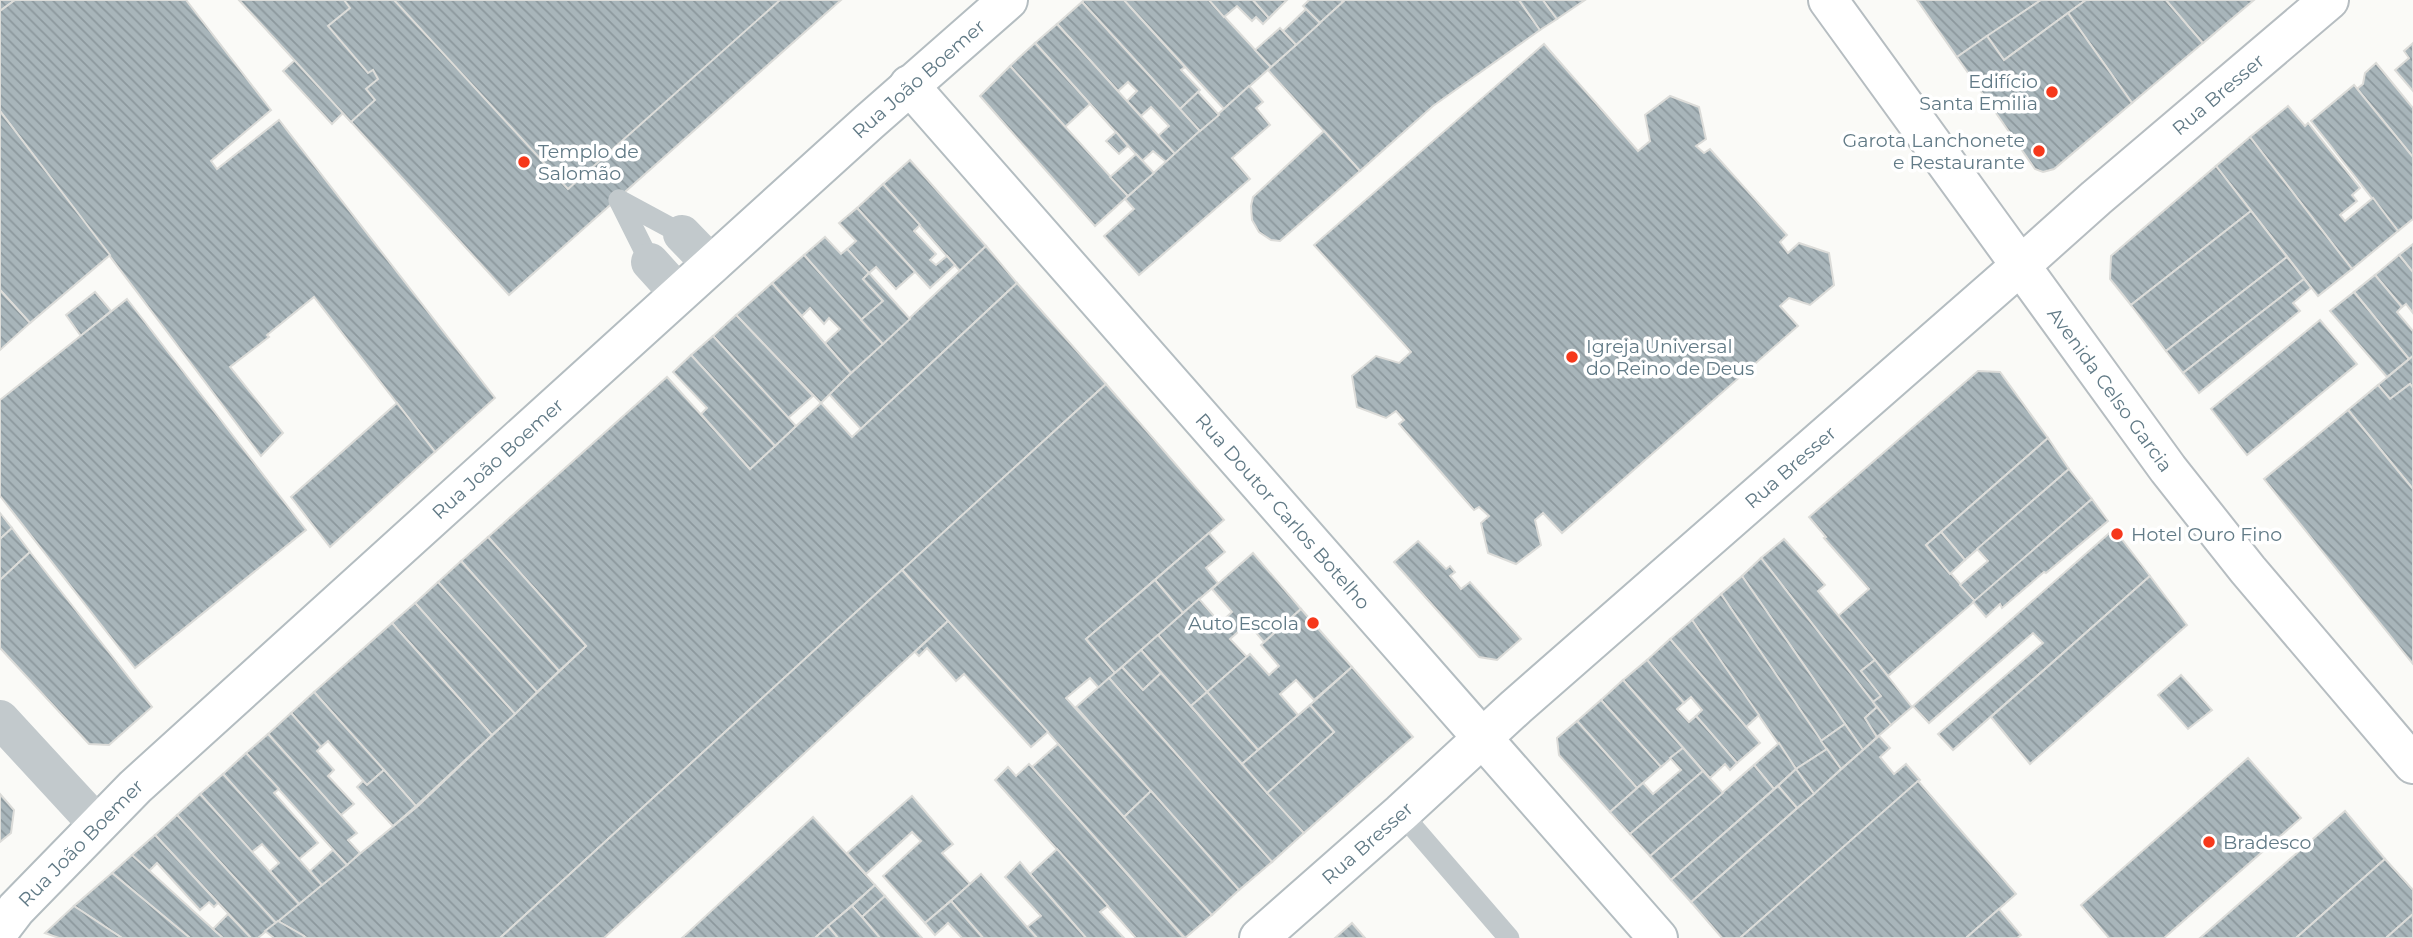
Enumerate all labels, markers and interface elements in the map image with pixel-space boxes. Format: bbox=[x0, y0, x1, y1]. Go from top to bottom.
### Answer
street label: Rua João Boemer bbox=[847, 14, 990, 143]
street label: Rua Bresser bbox=[2167, 49, 2269, 140]
place label: Edifício Santa Emilia bbox=[1919, 70, 2038, 115]
marker: Edifício Santa Emilia bbox=[2044, 84, 2060, 100]
place label: Garota Lanchonete e Restaurante bbox=[1843, 129, 2025, 174]
place label: Templo de Salomão bbox=[538, 140, 639, 185]
marker: Garota Lanchonete e Restaurante bbox=[2031, 143, 2047, 159]
marker: Templo de Salomão bbox=[516, 154, 532, 170]
street label: Avenida Celso Garcia bbox=[2043, 303, 2178, 476]
place label: Igreja Universal do Reino de Deus bbox=[1586, 335, 1754, 380]
marker: Igreja Universal do Reino de Deus bbox=[1564, 349, 1580, 365]
street label: Rua João Boemer bbox=[427, 393, 568, 524]
street label: Rua Doutor Carlos Botelho bbox=[1191, 408, 1375, 614]
street label: Rua Bresser bbox=[1740, 421, 1841, 513]
place label: Hotel Ouro Fino bbox=[2131, 523, 2282, 546]
marker: Hotel Ouro Fino bbox=[2109, 526, 2125, 542]
place label: Auto Escola bbox=[1188, 612, 1299, 635]
marker: Auto Escola bbox=[1305, 615, 1321, 631]
street label: Rua João Boemer bbox=[13, 774, 148, 911]
street label: Rua Bresser bbox=[1317, 797, 1417, 889]
place label: Bradesco bbox=[2223, 831, 2312, 854]
marker: Bradesco bbox=[2201, 834, 2217, 850]

